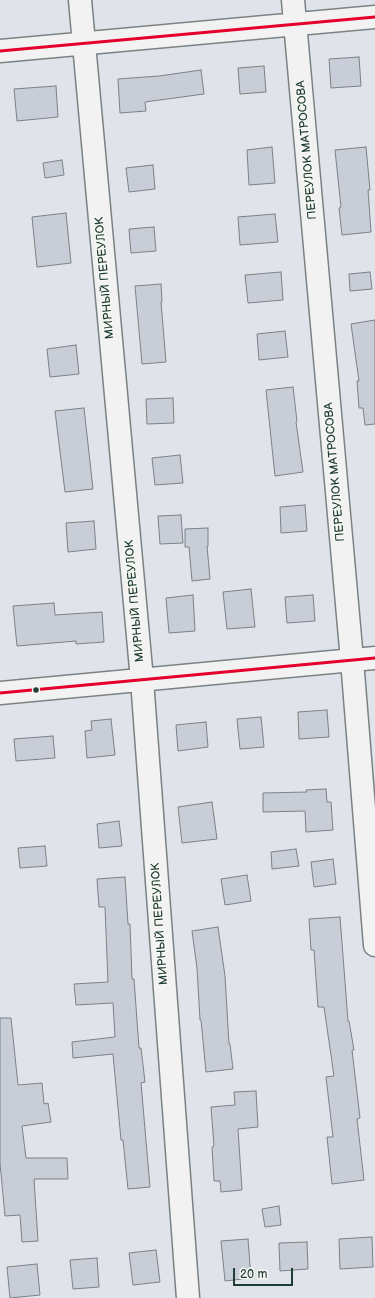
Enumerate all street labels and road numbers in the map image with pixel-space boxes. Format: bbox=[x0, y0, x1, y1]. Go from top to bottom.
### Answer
street label: ПЕРЕУЛОК МАТРОСОВА bbox=[294, 80, 320, 220]
street label: МИРНЫЙ ПЕРЕУЛОК bbox=[92, 216, 118, 340]
street label: ПЕРЕУЛОК МАТРОСОВА bbox=[322, 402, 348, 542]
street label: МИРНЫЙ ПЕРЕУЛОК bbox=[122, 539, 148, 663]
street label: МИРНЫЙ ПЕРЕУЛОК bbox=[149, 862, 171, 986]

